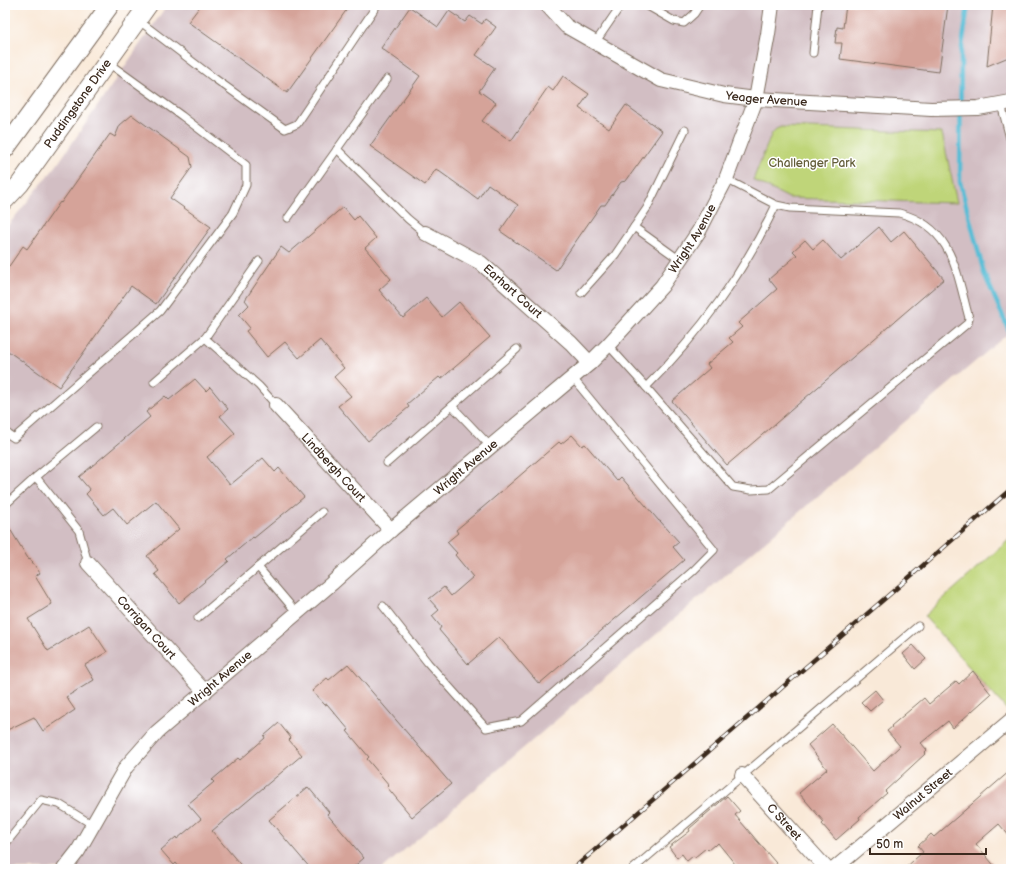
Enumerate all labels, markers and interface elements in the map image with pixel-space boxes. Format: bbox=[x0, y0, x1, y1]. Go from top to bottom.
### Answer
street label: Puddingstone Drive bbox=[41, 56, 115, 151]
street label: Yeager Avenue bbox=[724, 88, 808, 109]
park label: Challenger Park bbox=[769, 156, 856, 171]
street label: Wright Avenue bbox=[665, 201, 719, 276]
street label: Earhart Court bbox=[480, 261, 546, 322]
street label: Lindbergh Court bbox=[298, 430, 369, 505]
street label: Wright Avenue bbox=[431, 436, 501, 498]
street label: Corrigan Court bbox=[114, 592, 179, 663]
street label: Wright Avenue bbox=[185, 647, 255, 710]
street label: Walnut Street bbox=[890, 765, 956, 823]
street label: C Street bbox=[764, 800, 805, 844]
scale bar bbox=[870, 830, 986, 856]
text: 50 m bbox=[876, 837, 903, 852]

